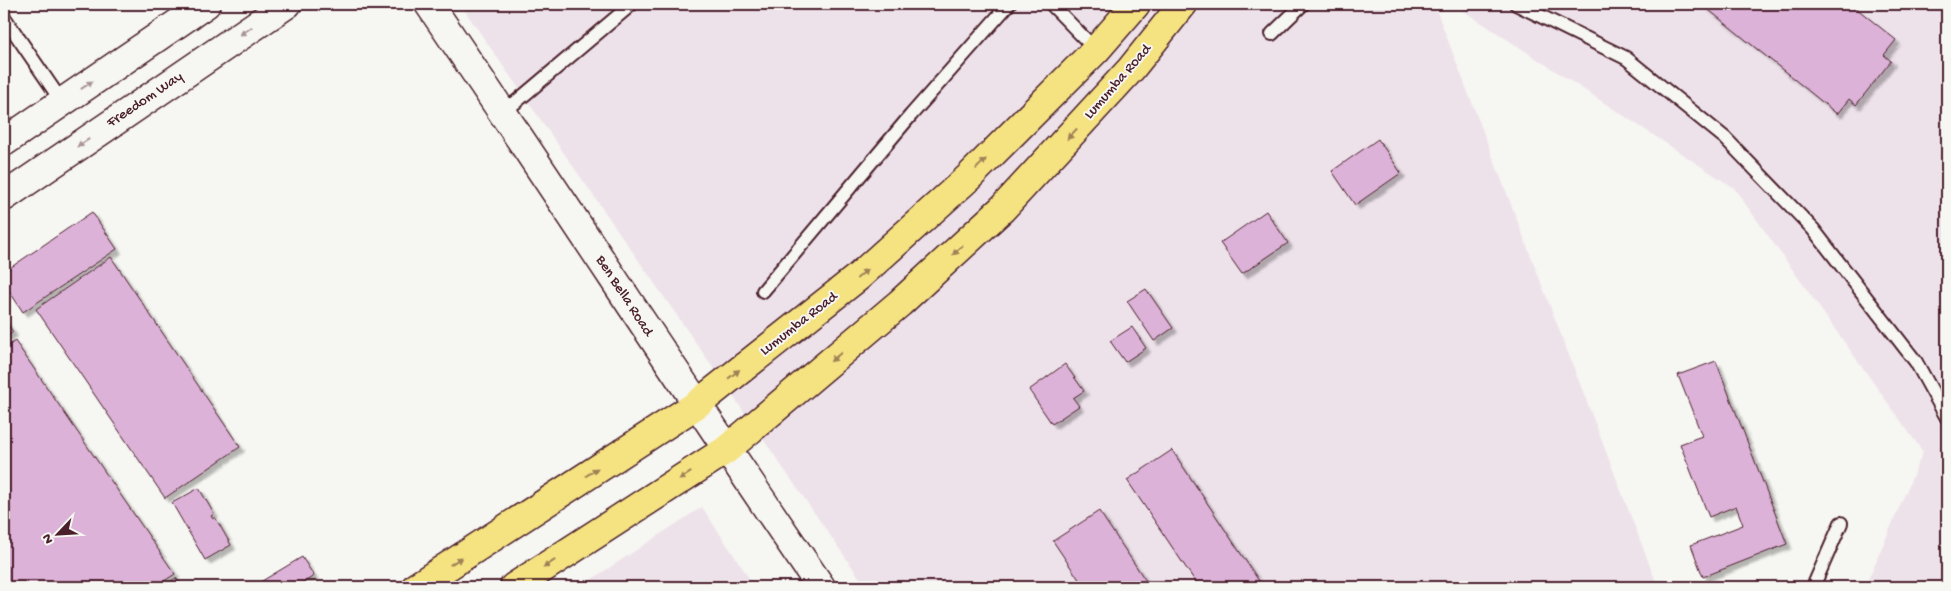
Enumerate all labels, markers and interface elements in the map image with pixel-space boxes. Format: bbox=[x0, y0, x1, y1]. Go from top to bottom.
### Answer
one-way arrow bbox=[240, 26, 253, 36]
street label: Lumumba Road bbox=[1081, 40, 1156, 123]
street label: Freedom Way bbox=[103, 68, 187, 133]
one-way arrow bbox=[81, 80, 94, 90]
one-way arrow bbox=[1066, 127, 1077, 140]
one-way arrow bbox=[77, 138, 90, 148]
one-way arrow bbox=[975, 158, 987, 170]
one-way arrow bbox=[952, 244, 964, 256]
street label: Ben Bella Road bbox=[591, 251, 657, 341]
one-way arrow bbox=[855, 268, 867, 280]
street label: Lumumba Road bbox=[757, 287, 842, 360]
one-way arrow bbox=[830, 351, 842, 362]
one-way arrow bbox=[727, 369, 740, 380]
one-way arrow bbox=[586, 467, 599, 477]
one-way arrow bbox=[679, 472, 692, 481]
north arrow bbox=[32, 508, 82, 558]
text: N bbox=[39, 531, 58, 546]
one-way arrow bbox=[450, 556, 463, 565]
one-way arrow bbox=[542, 560, 556, 569]

